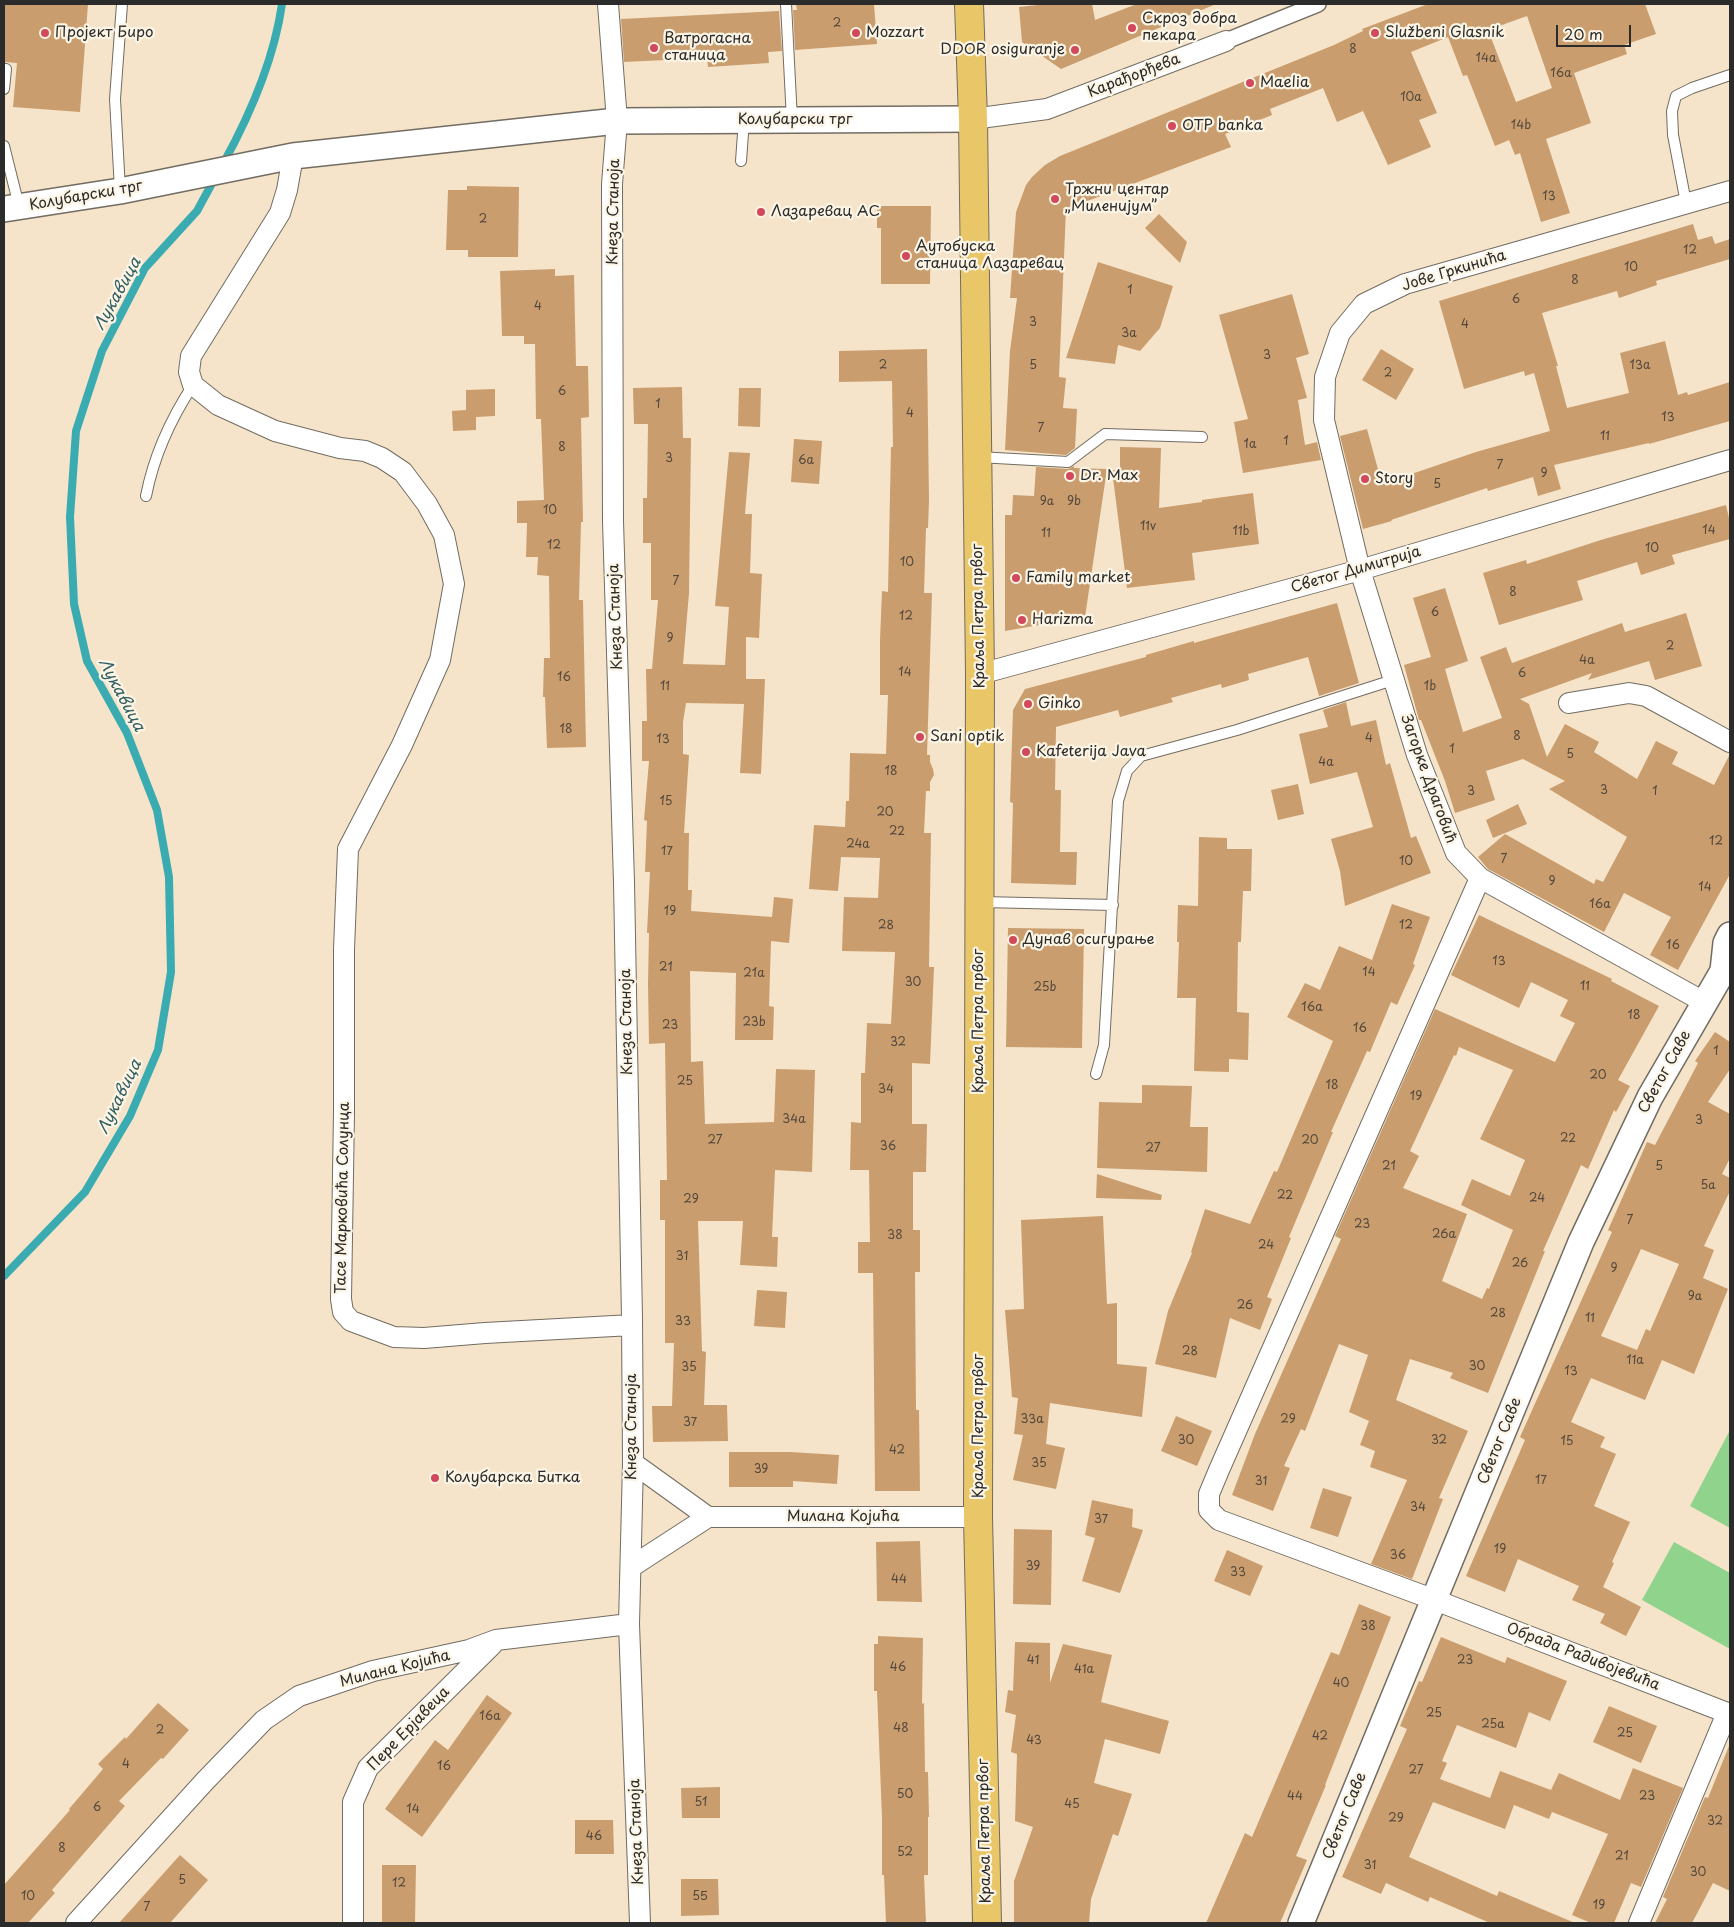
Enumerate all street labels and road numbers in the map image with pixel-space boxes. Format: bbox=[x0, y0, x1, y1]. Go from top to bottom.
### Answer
street label: Карађорђева bbox=[1085, 50, 1183, 102]
street label: Колубарски трг bbox=[738, 111, 852, 129]
street label: Кнеза Станоја bbox=[604, 159, 624, 265]
street label: Колубарски трг bbox=[28, 177, 144, 215]
street label: Јове Гркинића bbox=[1400, 247, 1508, 295]
street label: Светог Димитрија bbox=[1289, 543, 1423, 597]
street label: Краља Петра првог bbox=[969, 544, 989, 688]
street label: Кнеза Станоја bbox=[605, 563, 627, 671]
street label: Загорке Драговић bbox=[1396, 712, 1460, 846]
street label: Краља Петра првог bbox=[970, 949, 988, 1093]
street label: Кнеза Станоја bbox=[617, 969, 637, 1075]
street label: Светог Саве bbox=[1635, 1027, 1695, 1117]
street label: Тасе Марковића Солунца bbox=[332, 1102, 354, 1294]
street label: Краља Петра првог bbox=[970, 1354, 988, 1498]
street label: Кнеза Станоја bbox=[623, 1374, 641, 1480]
street label: Светог Саве bbox=[1474, 1395, 1526, 1487]
street label: Милана Којића bbox=[787, 1508, 899, 1526]
street label: Обрада Радивојевића bbox=[1504, 1619, 1662, 1695]
street label: Милана Којића bbox=[338, 1647, 452, 1691]
street label: Пере Ерјавеца bbox=[364, 1683, 454, 1775]
street label: Краља Петра првог bbox=[975, 1759, 995, 1903]
street label: Светог Саве bbox=[1319, 1770, 1371, 1862]
street label: Кнеза Станоја bbox=[626, 1778, 648, 1886]

